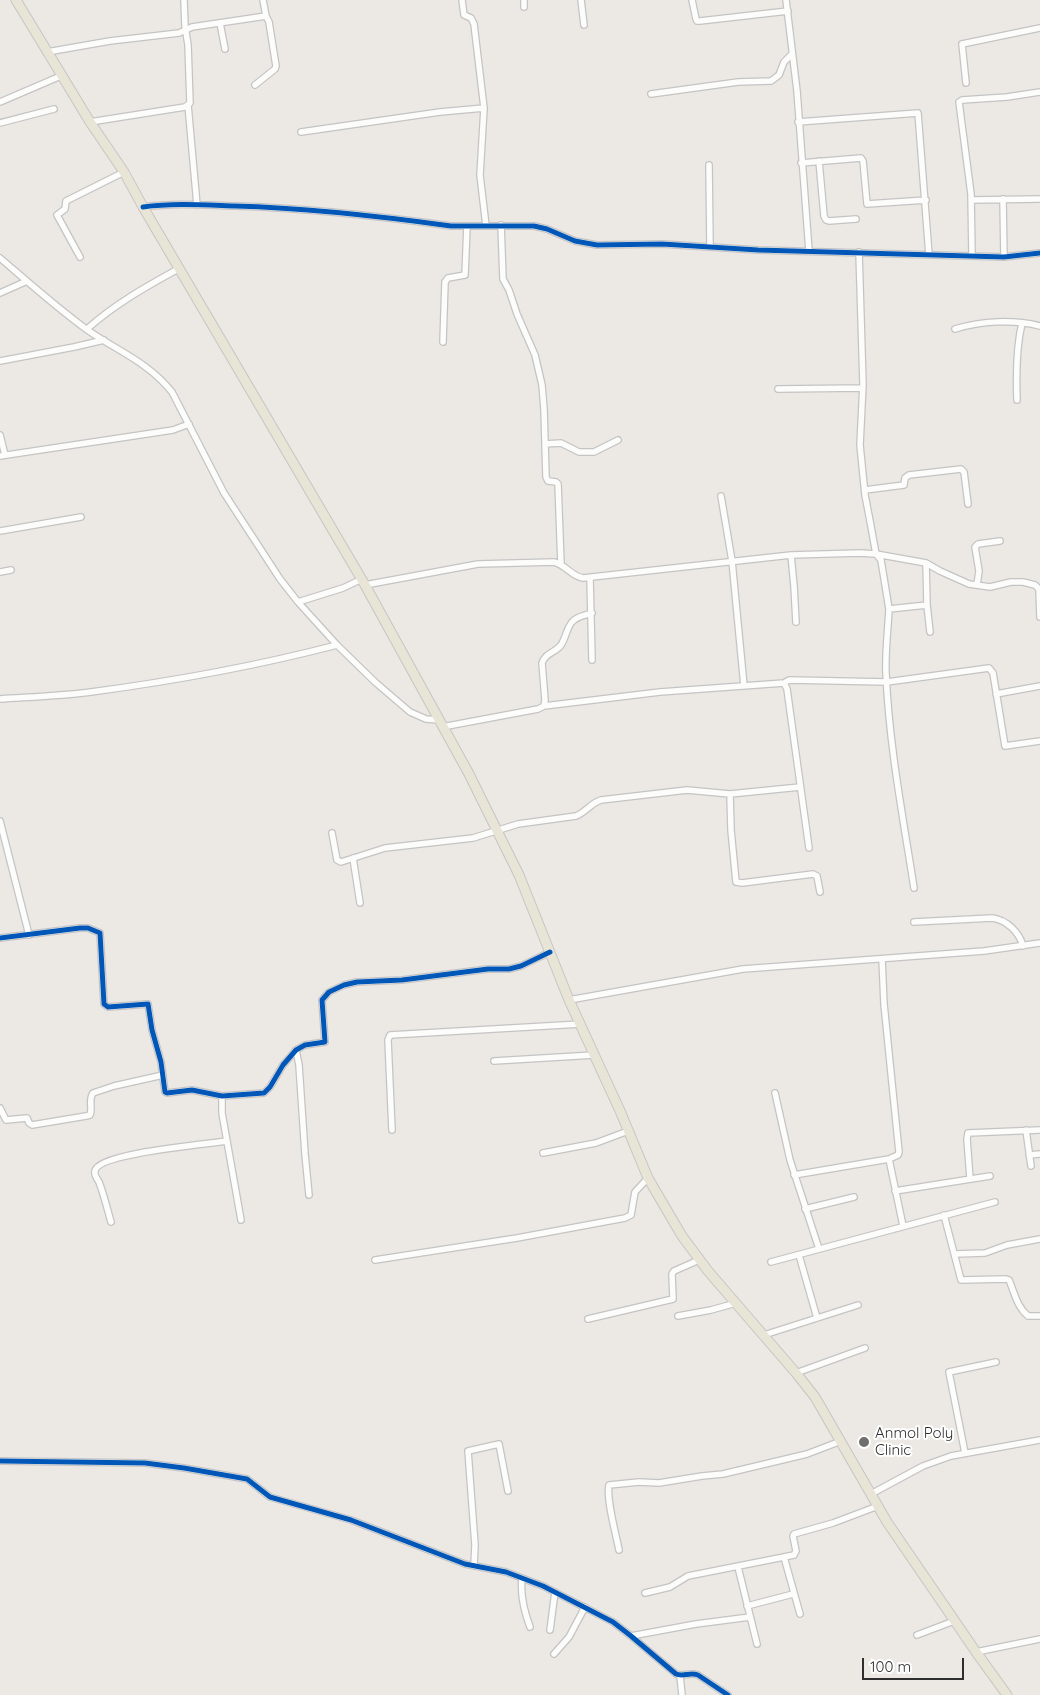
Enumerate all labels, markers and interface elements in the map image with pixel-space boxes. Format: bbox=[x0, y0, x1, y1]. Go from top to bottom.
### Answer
place label: Anmol Poly Clinic bbox=[875, 1424, 953, 1459]
marker: Anmol Poly Clinic bbox=[857, 1435, 871, 1449]
scale bar bbox=[865, 1648, 968, 1680]
text: 100 m bbox=[870, 1657, 911, 1676]

